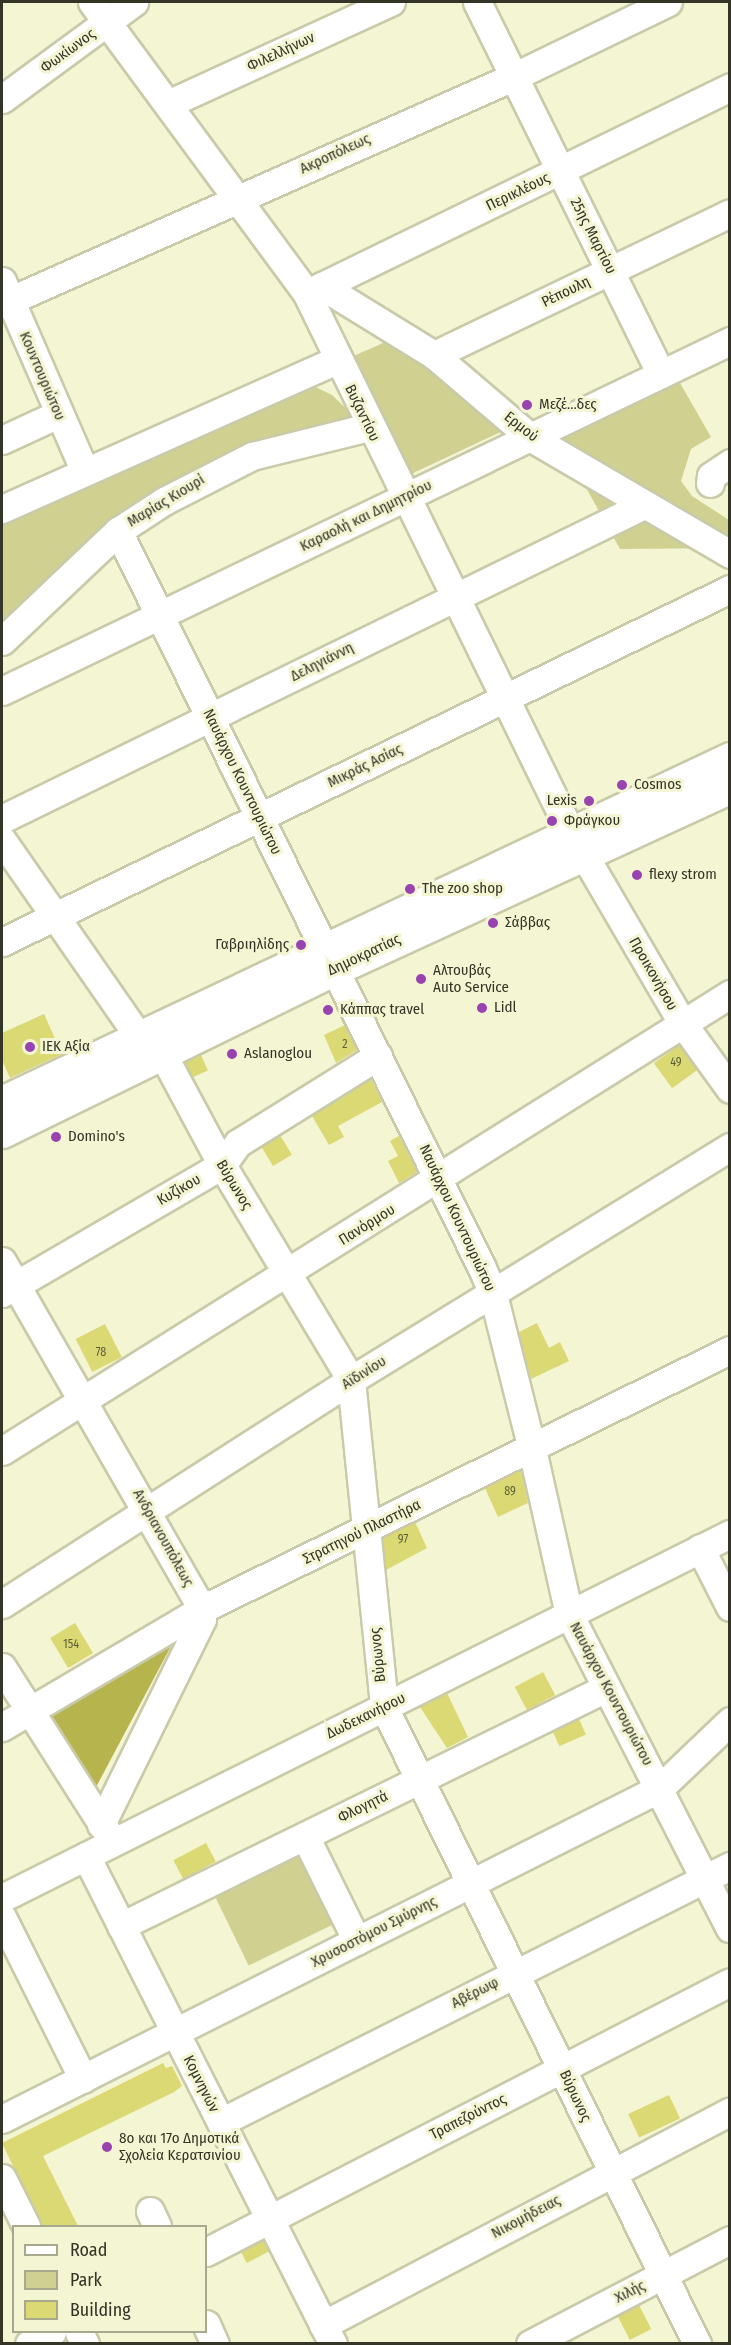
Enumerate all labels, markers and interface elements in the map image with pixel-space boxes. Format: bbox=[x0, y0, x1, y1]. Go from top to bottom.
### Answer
street label: Φωκίωνος bbox=[37, 25, 99, 77]
street label: Φιλελλήνων bbox=[244, 29, 318, 75]
street label: Ακροπόλεως bbox=[297, 130, 373, 178]
street label: Περικλέους bbox=[483, 169, 553, 215]
street label: 25ης Μαρτίου bbox=[566, 195, 620, 277]
street label: Ρέπουλη bbox=[539, 273, 593, 311]
street label: Κουντουριώτου bbox=[15, 329, 69, 423]
street label: Βυζαντίου bbox=[341, 382, 383, 444]
place label: Μεζέ...δες bbox=[539, 396, 597, 414]
marker: Μεζέ...δες bbox=[520, 398, 534, 412]
street label: Ερμού bbox=[500, 408, 542, 446]
street label: Μαρίας Κιουρί bbox=[124, 471, 208, 531]
street label: Καραολή και Δημητρίου bbox=[297, 476, 435, 556]
street label: Δεληγιάννη bbox=[287, 638, 357, 686]
street label: Ναυάρχου Κουντουριώτου bbox=[199, 706, 285, 858]
street label: Μικράς Ασίας bbox=[325, 740, 405, 792]
place label: Cosmos bbox=[634, 776, 681, 794]
marker: Cosmos bbox=[615, 778, 629, 792]
place label: Lexis bbox=[547, 792, 577, 810]
marker: Lexis bbox=[582, 794, 596, 808]
place label: Φράγκου bbox=[564, 812, 620, 830]
marker: Φράγκου bbox=[545, 814, 559, 828]
place label: flexy strom bbox=[649, 866, 717, 884]
marker: flexy strom bbox=[630, 868, 644, 882]
place label: The zoo shop bbox=[422, 880, 503, 898]
marker: The zoo shop bbox=[403, 882, 417, 896]
place label: Σάββας bbox=[505, 914, 550, 932]
marker: Σάββας bbox=[486, 916, 500, 930]
street label: Δημοκρατίας bbox=[325, 930, 403, 980]
street label: Προικονήσου bbox=[625, 934, 681, 1014]
place label: Γαβριηλίδης bbox=[215, 936, 289, 954]
marker: Γαβριηλίδης bbox=[294, 938, 308, 952]
place label: Αλτουβάς Auto Service bbox=[433, 961, 509, 996]
marker: Αλτουβάς Auto Service bbox=[414, 972, 428, 986]
place label: Lidl bbox=[494, 999, 516, 1017]
place label: Κάππας travel bbox=[340, 1001, 424, 1019]
marker: Lidl bbox=[475, 1001, 489, 1015]
marker: Κάππας travel bbox=[321, 1003, 335, 1017]
place label: ΙΕΚ Αξία bbox=[42, 1038, 90, 1056]
house number: 2 bbox=[342, 1038, 348, 1052]
marker: ΙΕΚ Αξία bbox=[23, 1040, 37, 1054]
place label: Aslanoglou bbox=[244, 1045, 312, 1063]
marker: Aslanoglou bbox=[225, 1047, 239, 1061]
house number: 49 bbox=[670, 1056, 682, 1070]
place label: Domino's bbox=[68, 1128, 125, 1146]
marker: Domino's bbox=[49, 1130, 63, 1144]
street label: Ναυάρχου Κουντουριώτου bbox=[415, 1142, 499, 1294]
street label: Βύρωνος bbox=[212, 1157, 256, 1213]
street label: Κυζίκου bbox=[154, 1170, 204, 1210]
street label: Πανόρμου bbox=[336, 1201, 398, 1249]
house number: 78 bbox=[96, 1346, 106, 1360]
street label: Αϊδινίου bbox=[338, 1352, 390, 1394]
house number: 89 bbox=[504, 1485, 516, 1499]
street label: Ανδριανουπόλεως bbox=[129, 1486, 197, 1590]
street label: Στρατηγού Πλαστήρα bbox=[300, 1496, 424, 1568]
house number: 97 bbox=[398, 1533, 408, 1547]
street label: Ναυάρχου Κουντουριώτου bbox=[566, 1619, 656, 1769]
street label: Βύρωνος bbox=[366, 1627, 390, 1683]
house number: 154 bbox=[63, 1638, 79, 1652]
street label: Δωδεκανήσου bbox=[323, 1689, 409, 1743]
street label: Φλογητά bbox=[335, 1787, 391, 1827]
street label: Χρυσοστόμου Σμύρνης bbox=[308, 1893, 440, 1971]
street label: Αβέρωφ bbox=[448, 1973, 502, 2013]
street label: Κομνηνών bbox=[179, 2053, 223, 2115]
street label: Βύρωνος bbox=[555, 2067, 595, 2125]
street label: Τραπεζούντος bbox=[427, 2090, 509, 2144]
place label: 8ο και 17ο Δημοτικά Σχολεία Κερατσινίου bbox=[119, 2129, 241, 2164]
marker: 8ο και 17ο Δημοτικά Σχολεία Κερατσινίου bbox=[100, 2140, 114, 2154]
street label: Νικομήδειας bbox=[488, 2191, 564, 2243]
legend bbox=[12, 2225, 207, 2333]
text: Road bbox=[70, 2239, 107, 2261]
text: Park bbox=[70, 2269, 102, 2291]
street label: Χιλής bbox=[612, 2277, 648, 2307]
text: Building bbox=[70, 2299, 131, 2321]

